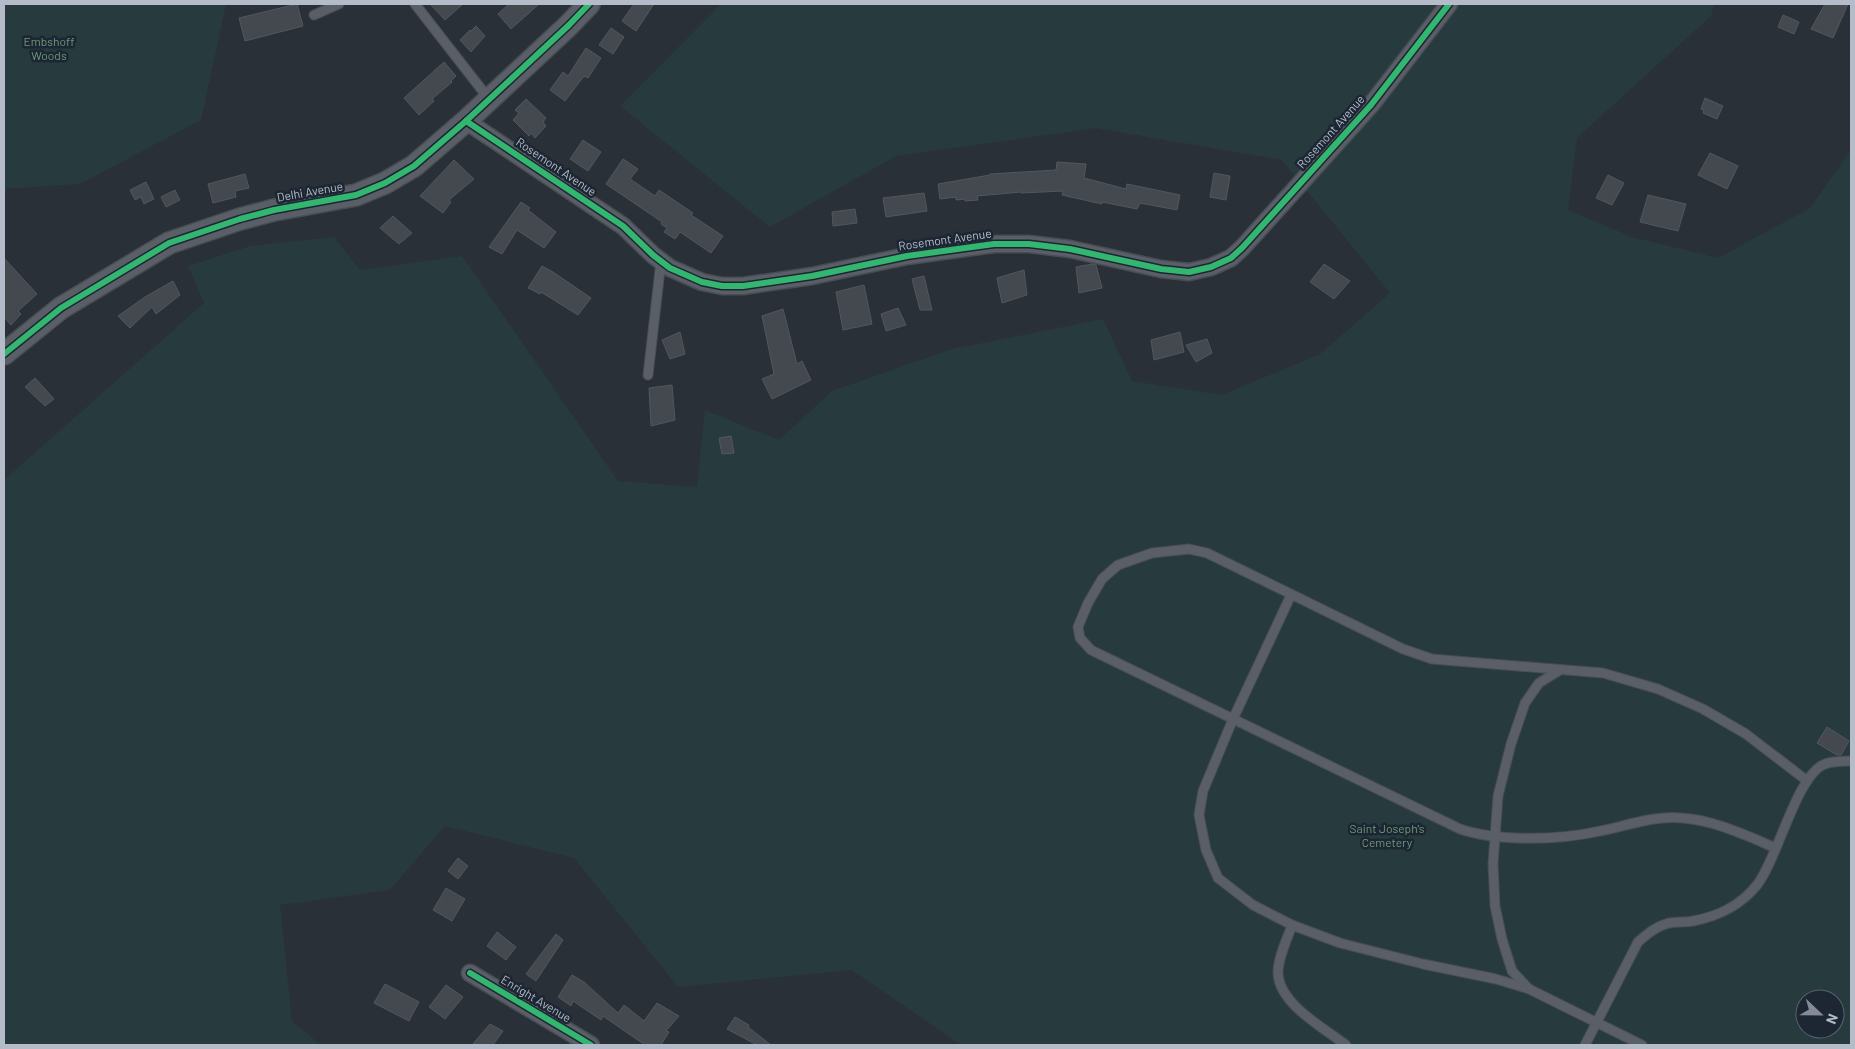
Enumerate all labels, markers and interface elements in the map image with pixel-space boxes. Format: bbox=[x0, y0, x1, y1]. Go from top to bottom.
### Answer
park label: Embshoff Woods bbox=[24, 34, 74, 62]
street label: Rosemont Avenue bbox=[1294, 92, 1367, 171]
street label: Rosemont Avenue bbox=[514, 134, 599, 198]
street label: Delhi Avenue bbox=[276, 178, 344, 204]
street label: Rosemont Avenue bbox=[897, 226, 992, 252]
park label: Saint Joseph’s Cemetery bbox=[1350, 821, 1425, 849]
street label: Enright Avenue bbox=[499, 972, 574, 1024]
north arrow bbox=[1795, 989, 1845, 1039]
text: N bbox=[1823, 1012, 1842, 1027]

